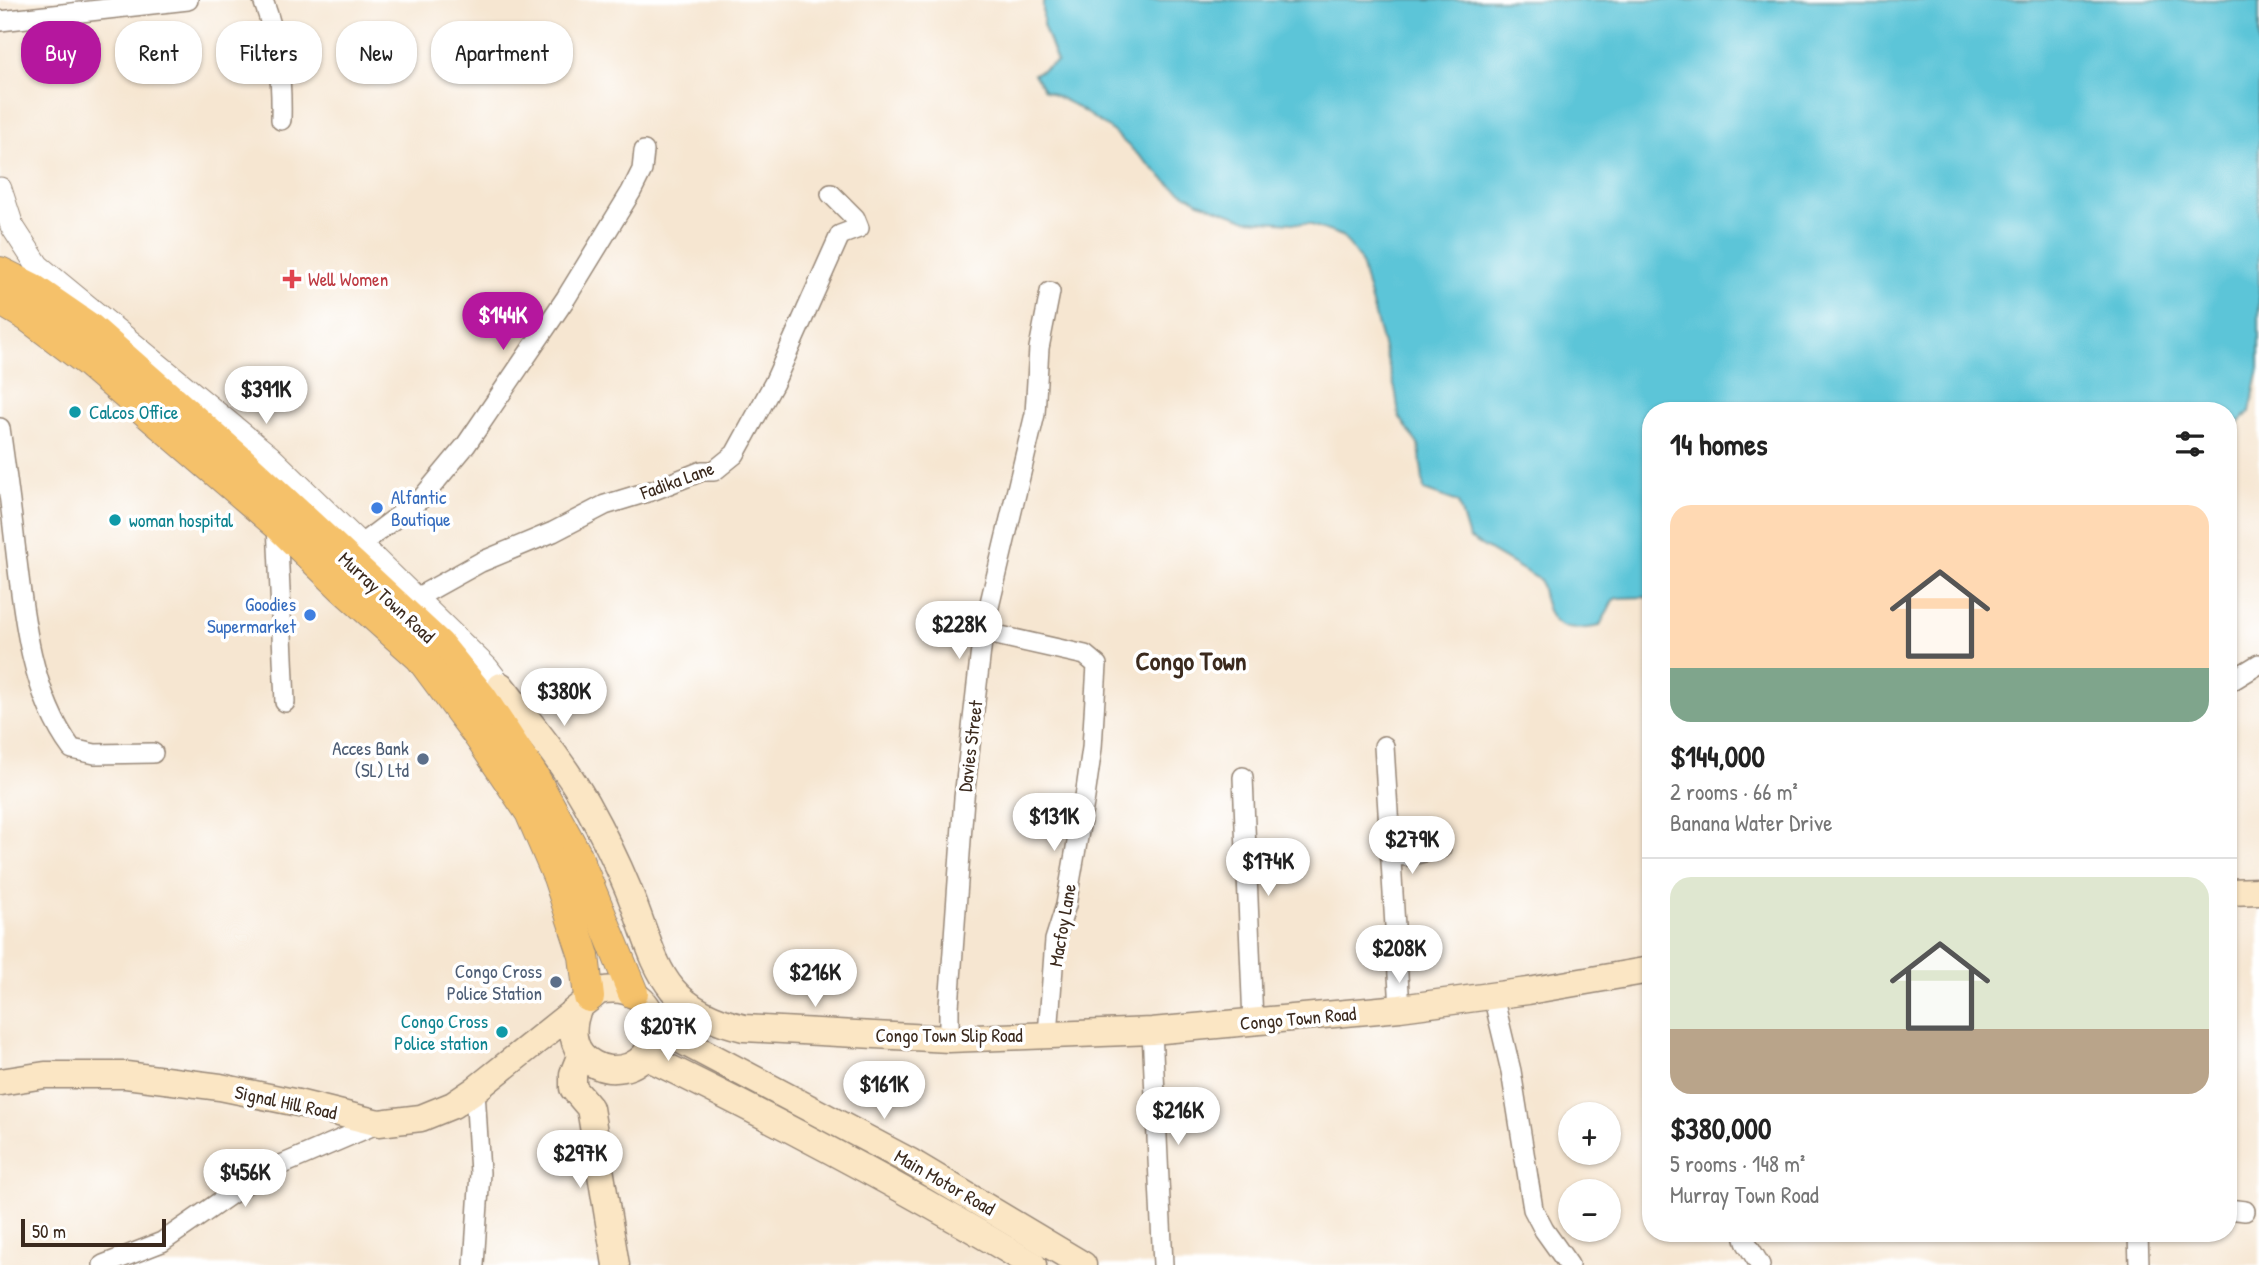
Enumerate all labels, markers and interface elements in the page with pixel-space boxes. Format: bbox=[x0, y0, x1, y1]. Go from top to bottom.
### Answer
chip: Buy bbox=[21, 21, 101, 84]
chip: Rent bbox=[115, 21, 202, 84]
chip: Filters bbox=[216, 21, 322, 84]
chip: New bbox=[336, 21, 417, 84]
chip: Apartment bbox=[431, 21, 573, 84]
place label: Well Women bbox=[308, 266, 388, 292]
marker: Well Women bbox=[282, 269, 302, 289]
pin: $144K bbox=[454, 292, 552, 352]
text: $144K bbox=[478, 299, 528, 330]
pin: $391K bbox=[217, 366, 315, 426]
text: $391K bbox=[241, 373, 291, 404]
place label: Calcos Office bbox=[89, 399, 179, 425]
marker: Calcos Office bbox=[67, 404, 83, 420]
text: 14 homes bbox=[1670, 424, 1768, 464]
icon: filters bbox=[2171, 425, 2209, 463]
street label: Fadika Lane bbox=[636, 455, 718, 506]
place label: Alfantic Boutique bbox=[391, 484, 451, 532]
marker: Alfantic Boutique bbox=[369, 500, 385, 516]
place label: woman hospital bbox=[129, 507, 234, 533]
marker: woman hospital bbox=[107, 512, 123, 528]
street label: Murray Town Road bbox=[333, 546, 441, 649]
icon: home bbox=[1877, 551, 2003, 677]
place label: Goodies Supermarket bbox=[207, 591, 296, 639]
pin: $228K bbox=[910, 602, 1008, 661]
marker: Goodies Supermarket bbox=[302, 607, 318, 623]
text: $228K bbox=[931, 608, 987, 639]
district label: Congo Town bbox=[1136, 643, 1246, 679]
pin: $380K bbox=[515, 668, 613, 728]
text: $380K bbox=[537, 675, 591, 706]
street label: Davies Street bbox=[952, 698, 989, 793]
place label: Acces Bank (SL) Ltd bbox=[332, 735, 410, 783]
text: $144,000 bbox=[1670, 736, 1765, 776]
marker: Acces Bank (SL) Ltd bbox=[415, 751, 431, 767]
text: 2 rooms · 66 m² bbox=[1670, 776, 1798, 807]
pin: $131K bbox=[1005, 794, 1103, 853]
text: $131K bbox=[1029, 800, 1079, 831]
text: Banana Water Drive bbox=[1670, 807, 1832, 838]
pin: $279K bbox=[1363, 816, 1461, 876]
text: $279K bbox=[1385, 823, 1439, 854]
pin: $174K bbox=[1219, 838, 1317, 898]
text: $174K bbox=[1242, 845, 1294, 876]
street label: Macfoy Lane bbox=[1042, 881, 1082, 968]
icon: home bbox=[1877, 923, 2003, 1049]
pin: $208K bbox=[1350, 926, 1448, 985]
text: $208K bbox=[1372, 932, 1426, 963]
pin: $216K bbox=[766, 950, 864, 1009]
text: $216K bbox=[789, 956, 841, 987]
place label: Congo Cross Police Station bbox=[447, 958, 542, 1006]
marker: Congo Cross Police Station bbox=[548, 974, 564, 990]
street label: Congo Town Road bbox=[1239, 1000, 1358, 1036]
pin: $207K bbox=[619, 1004, 717, 1063]
place label: Congo Cross Police station bbox=[394, 1008, 488, 1056]
text: $207K bbox=[640, 1010, 696, 1041]
street label: Congo Town Slip Road bbox=[875, 1022, 1023, 1048]
marker: Congo Cross Police station bbox=[494, 1024, 510, 1040]
pin: $161K bbox=[835, 1062, 933, 1121]
text: $161K bbox=[859, 1068, 909, 1099]
street label: Signal Hill Road bbox=[233, 1078, 340, 1126]
pin: $216K bbox=[1129, 1088, 1227, 1147]
text: $216K bbox=[1152, 1094, 1204, 1125]
map controls bbox=[1558, 1102, 1621, 1242]
button: + bbox=[1558, 1102, 1621, 1165]
text: $380,000 bbox=[1670, 1108, 1771, 1148]
pin: $297K bbox=[531, 1130, 629, 1190]
text: $297K bbox=[553, 1137, 607, 1168]
street label: Main Motor Road bbox=[890, 1143, 1000, 1222]
text: 5 rooms · 148 m² bbox=[1670, 1148, 1805, 1179]
pin: $456K bbox=[196, 1150, 294, 1209]
text: $456K bbox=[219, 1156, 271, 1187]
button: − bbox=[1558, 1179, 1621, 1242]
text: Murray Town Road bbox=[1670, 1179, 1819, 1210]
scale bar bbox=[21, 1216, 166, 1248]
text: 50 m bbox=[32, 1218, 66, 1244]

